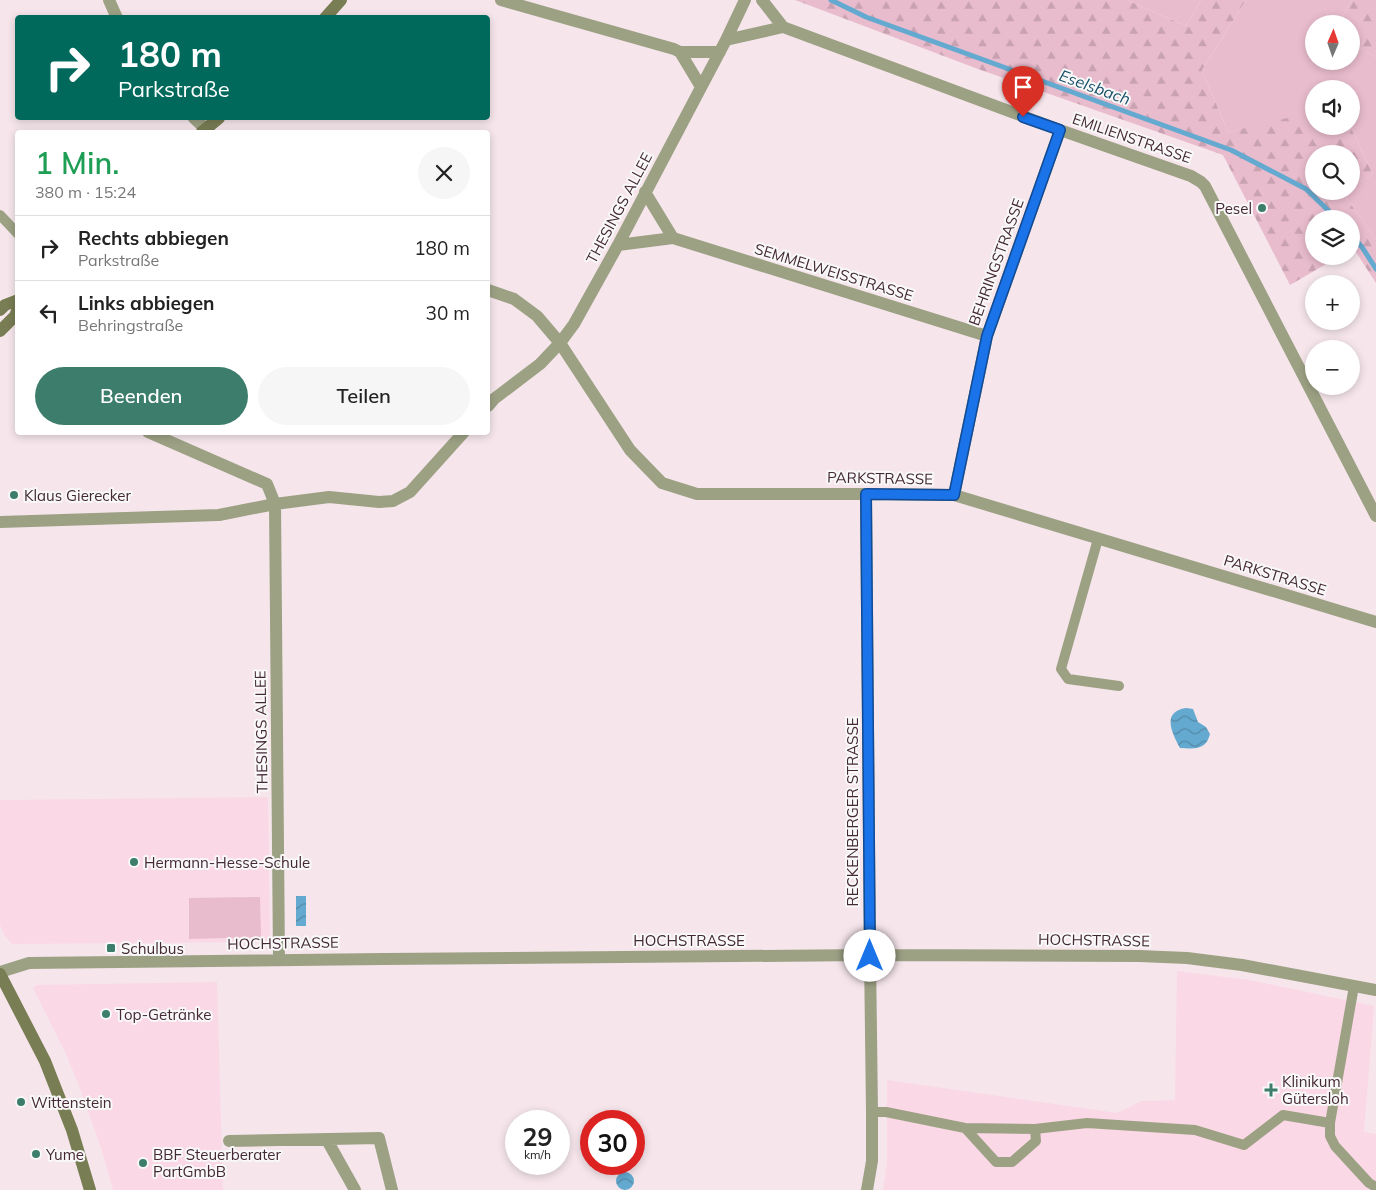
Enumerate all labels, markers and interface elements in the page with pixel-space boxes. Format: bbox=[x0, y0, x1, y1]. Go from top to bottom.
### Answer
north arrow bbox=[1305, 15, 1360, 70]
map controls bbox=[1305, 15, 1360, 395]
text: 180 m bbox=[118, 32, 222, 76]
icon: right bbox=[35, 35, 100, 100]
water label: Eselsbach bbox=[1057, 65, 1133, 109]
pin bbox=[1002, 66, 1044, 117]
icon: arrive bbox=[1009, 73, 1037, 101]
text: Parkstraße bbox=[118, 75, 230, 103]
button: sound bbox=[1305, 80, 1360, 135]
street label: EMILIENSTRASSE bbox=[1070, 109, 1194, 167]
text: 1 Min. bbox=[35, 144, 119, 182]
button: search bbox=[1305, 145, 1360, 200]
button: close bbox=[418, 147, 470, 199]
street label: THESINGS ALLEE bbox=[582, 149, 656, 267]
text: 380 m · 15:24 bbox=[35, 182, 136, 202]
street label: BEHRINGSTRASSE bbox=[964, 196, 1028, 328]
place label: Pesel bbox=[1215, 199, 1252, 218]
marker: Pesel bbox=[1256, 202, 1268, 214]
button: layers bbox=[1305, 210, 1360, 265]
text: Rechts abbiegen bbox=[78, 226, 229, 250]
icon: right bbox=[35, 234, 63, 262]
text: 180 m bbox=[414, 236, 470, 260]
street label: SEMMELWEISSTRASSE bbox=[752, 239, 916, 305]
text: Parkstraße bbox=[78, 250, 159, 270]
button: + bbox=[1305, 275, 1360, 330]
text: Links abbiegen bbox=[78, 291, 215, 315]
icon: left bbox=[35, 299, 63, 327]
text: 30 m bbox=[426, 301, 470, 325]
text: Behringstraße bbox=[78, 315, 183, 335]
button: − bbox=[1305, 340, 1360, 395]
button: Beenden bbox=[35, 367, 248, 425]
button: Teilen bbox=[258, 367, 470, 425]
street label: PARKSTRASSE bbox=[827, 468, 933, 488]
place label: Klaus Gierecker bbox=[24, 486, 131, 505]
marker: Klaus Gierecker bbox=[8, 489, 20, 501]
street label: PARKSTRASSE bbox=[1222, 550, 1329, 600]
street label: THESINGS ALLEE bbox=[250, 670, 272, 794]
street label: RECKENBERGER STRASSE bbox=[843, 717, 862, 907]
place label: Hermann-Hesse-Schule bbox=[144, 853, 310, 872]
marker: Hermann-Hesse-Schule bbox=[128, 856, 140, 868]
position arrow bbox=[843, 929, 895, 981]
street label: HOCHSTRASSE bbox=[1038, 930, 1150, 950]
street label: HOCHSTRASSE bbox=[633, 931, 745, 950]
street label: HOCHSTRASSE bbox=[227, 933, 339, 953]
place label: Schulbus bbox=[121, 939, 184, 958]
marker: Schulbus bbox=[105, 942, 117, 954]
place label: Top-Getränke bbox=[116, 1005, 211, 1024]
marker: Top-Getränke bbox=[100, 1008, 112, 1020]
place label: Klinikum Gütersloh bbox=[1282, 1072, 1349, 1108]
marker: Klinikum Gütersloh bbox=[1264, 1083, 1278, 1097]
place label: Wittenstein bbox=[31, 1093, 112, 1112]
marker: Wittenstein bbox=[15, 1096, 27, 1108]
speed limit sign: 30 bbox=[580, 1110, 645, 1175]
text: 29 bbox=[522, 1121, 553, 1152]
place label: Yume bbox=[45, 1145, 84, 1164]
place label: BBF Steuerberater PartGmbB bbox=[153, 1145, 282, 1181]
text: km/h bbox=[524, 1147, 551, 1162]
marker: Yume bbox=[30, 1148, 42, 1160]
marker: BBF Steuerberater PartGmbB bbox=[137, 1157, 149, 1169]

